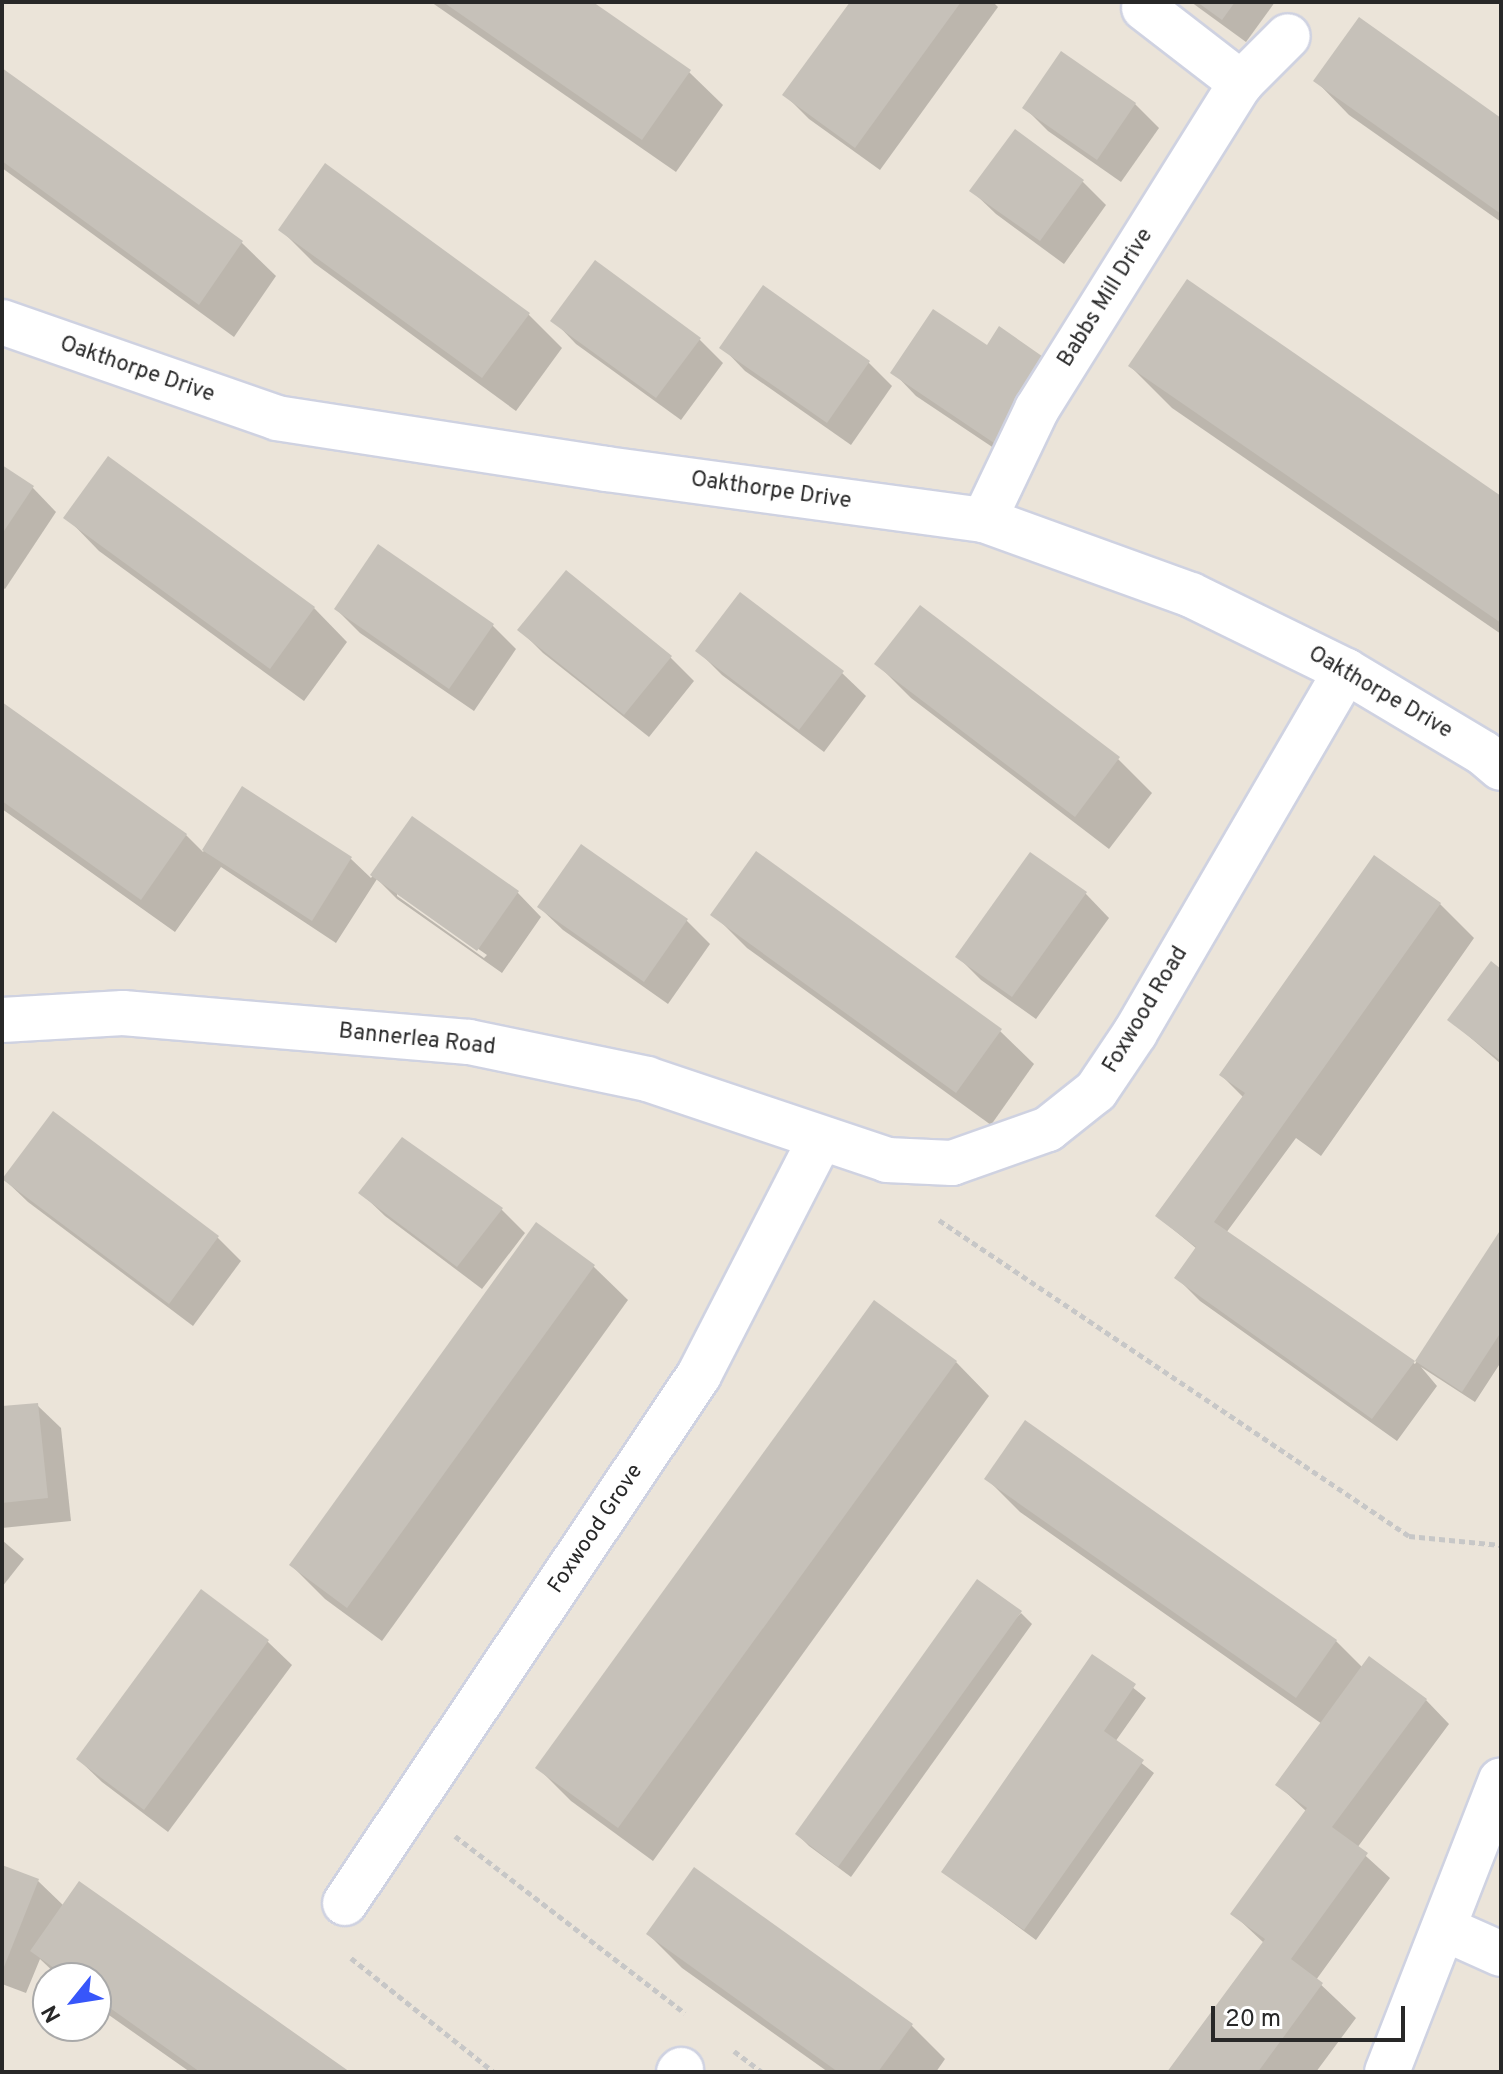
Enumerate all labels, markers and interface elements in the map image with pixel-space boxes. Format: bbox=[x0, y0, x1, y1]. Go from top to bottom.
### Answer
street label: Babbs Mill Drive bbox=[1053, 224, 1159, 372]
street label: Oakthorpe Drive bbox=[56, 331, 218, 409]
street label: Oakthorpe Drive bbox=[689, 467, 853, 515]
street label: Oakthorpe Drive bbox=[1303, 641, 1457, 745]
street label: Foxwood Road bbox=[1098, 942, 1194, 1078]
street label: Bannerlea Road bbox=[337, 1019, 497, 1061]
street label: Foxwood Grove bbox=[543, 1459, 649, 1599]
north arrow bbox=[32, 1962, 112, 2042]
scale bar bbox=[1215, 1990, 1409, 2040]
text: N bbox=[37, 2000, 68, 2027]
text: 20 m bbox=[1225, 2005, 1281, 2035]

